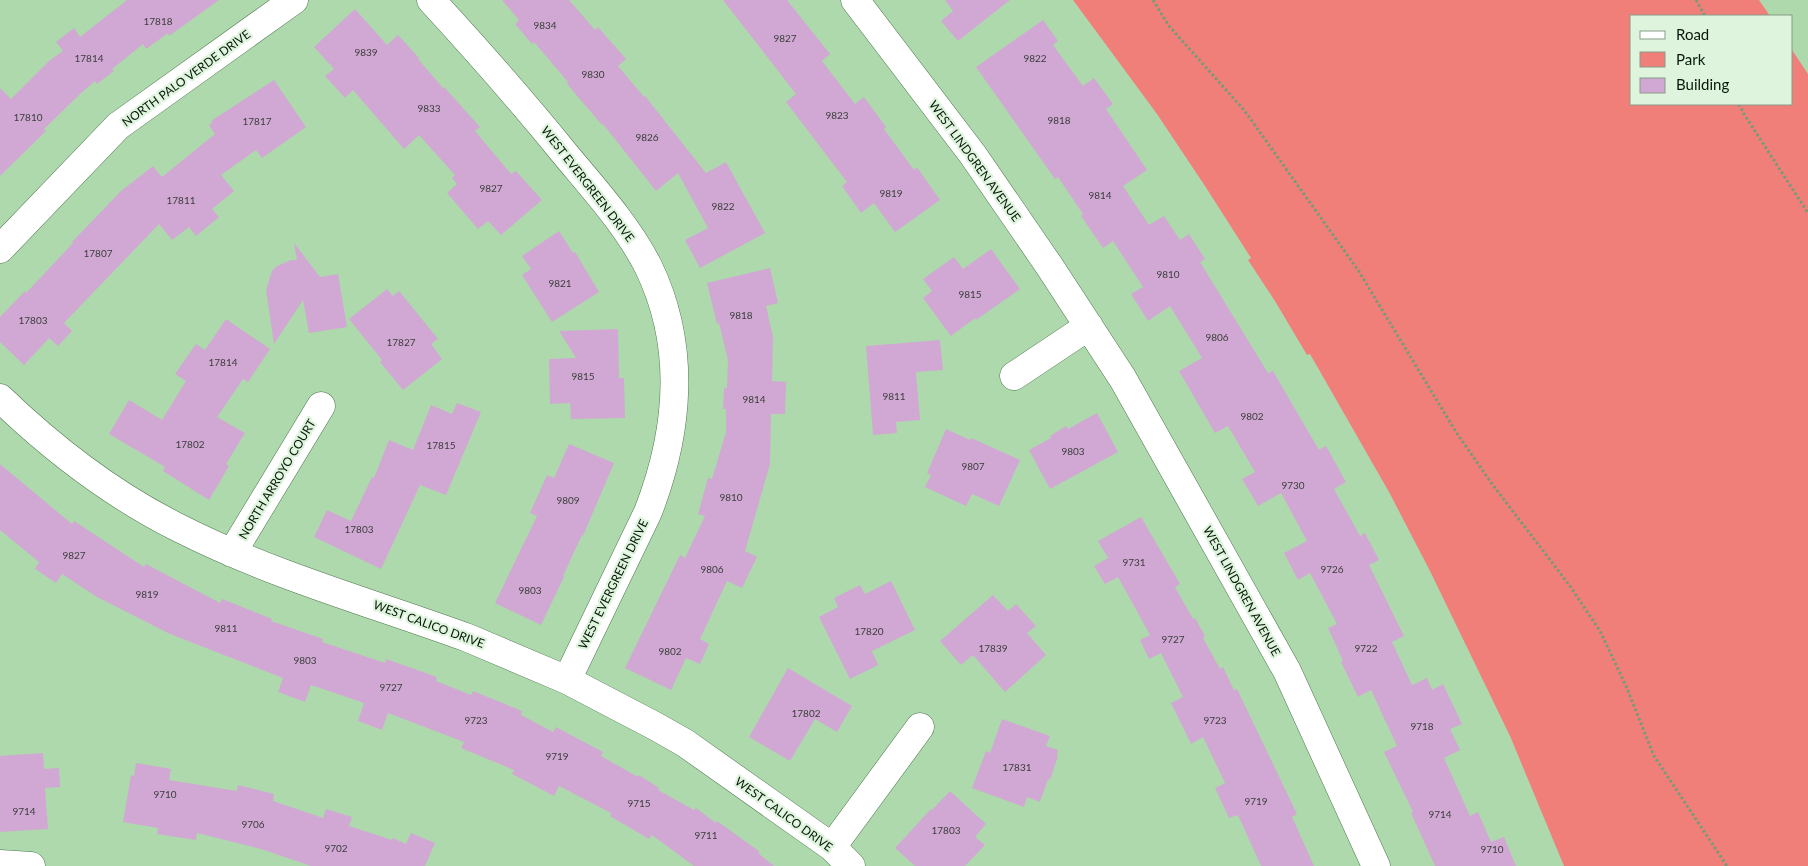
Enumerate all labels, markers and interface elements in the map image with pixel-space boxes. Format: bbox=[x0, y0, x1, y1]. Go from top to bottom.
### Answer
house number: 17818 bbox=[143, 15, 173, 27]
legend bbox=[1630, 15, 1793, 105]
house number: 9834 bbox=[533, 19, 557, 31]
text: Road bbox=[1676, 25, 1709, 43]
street label: NORTH PALO VERDE DRIVE bbox=[119, 26, 253, 130]
house number: 9827 bbox=[773, 32, 797, 44]
house number: 9839 bbox=[354, 46, 378, 58]
text: Park bbox=[1676, 50, 1706, 68]
house number: 17814 bbox=[74, 52, 104, 64]
house number: 9822 bbox=[1023, 52, 1047, 64]
house number: 9830 bbox=[581, 68, 605, 80]
text: Building bbox=[1676, 75, 1729, 93]
street label: WEST LINDGREN AVENUE bbox=[926, 98, 1024, 225]
house number: 9833 bbox=[417, 102, 441, 114]
house number: 9823 bbox=[825, 109, 849, 121]
house number: 17810 bbox=[13, 111, 43, 123]
house number: 9818 bbox=[1047, 114, 1071, 126]
house number: 17817 bbox=[242, 115, 272, 127]
street label: WEST EVERGREEN DRIVE bbox=[538, 123, 638, 245]
house number: 9826 bbox=[635, 131, 659, 143]
house number: 9827 bbox=[479, 182, 503, 194]
house number: 9819 bbox=[879, 187, 903, 199]
house number: 9814 bbox=[1088, 189, 1112, 201]
house number: 17811 bbox=[166, 194, 196, 206]
house number: 9822 bbox=[711, 200, 735, 212]
house number: 17807 bbox=[83, 247, 113, 259]
house number: 9810 bbox=[1156, 268, 1180, 280]
house number: 9821 bbox=[548, 277, 572, 289]
house number: 9815 bbox=[958, 288, 982, 300]
house number: 9818 bbox=[729, 309, 753, 321]
house number: 17803 bbox=[18, 314, 48, 326]
house number: 9806 bbox=[1205, 331, 1229, 343]
house number: 17827 bbox=[386, 336, 416, 348]
house number: 17814 bbox=[208, 356, 238, 368]
house number: 9815 bbox=[571, 370, 595, 382]
house number: 9811 bbox=[882, 390, 906, 402]
house number: 9814 bbox=[742, 393, 766, 405]
house number: 9802 bbox=[1240, 410, 1264, 422]
street label: NORTH ARROYO COURT bbox=[235, 416, 319, 542]
house number: 17802 bbox=[175, 438, 205, 450]
house number: 17815 bbox=[426, 439, 456, 451]
house number: 9803 bbox=[1061, 445, 1085, 457]
house number: 9807 bbox=[961, 460, 985, 472]
house number: 9730 bbox=[1281, 479, 1305, 491]
house number: 9810 bbox=[719, 491, 743, 503]
house number: 9809 bbox=[556, 494, 580, 506]
street label: WEST EVERGREEN DRIVE bbox=[575, 517, 651, 651]
house number: 17803 bbox=[344, 523, 374, 535]
street label: WEST LINDGREN AVENUE bbox=[1200, 524, 1284, 659]
house number: 9827 bbox=[62, 549, 86, 561]
house number: 9731 bbox=[1122, 556, 1146, 568]
house number: 9806 bbox=[700, 563, 724, 575]
house number: 9726 bbox=[1320, 563, 1344, 575]
house number: 9803 bbox=[518, 584, 542, 596]
house number: 9819 bbox=[135, 588, 159, 600]
street label: WEST CALICO DRIVE bbox=[371, 597, 487, 651]
house number: 9811 bbox=[214, 622, 238, 634]
house number: 17820 bbox=[854, 625, 884, 637]
house number: 9727 bbox=[1161, 633, 1185, 645]
house number: 17839 bbox=[978, 642, 1008, 654]
house number: 9722 bbox=[1354, 642, 1378, 654]
house number: 9802 bbox=[658, 645, 682, 657]
house number: 9803 bbox=[293, 654, 317, 666]
house number: 9727 bbox=[379, 681, 403, 693]
house number: 17802 bbox=[791, 707, 821, 719]
house number: 9723 bbox=[464, 714, 488, 726]
house number: 9723 bbox=[1203, 714, 1227, 726]
house number: 9718 bbox=[1410, 720, 1434, 732]
house number: 9719 bbox=[545, 750, 569, 762]
house number: 17831 bbox=[1002, 761, 1032, 773]
street label: WEST CALICO DRIVE bbox=[732, 774, 836, 854]
house number: 9710 bbox=[153, 788, 177, 800]
house number: 9719 bbox=[1244, 795, 1268, 807]
house number: 9715 bbox=[627, 797, 651, 809]
house number: 9714 bbox=[12, 805, 36, 817]
house number: 9714 bbox=[1428, 808, 1452, 820]
house number: 9706 bbox=[241, 818, 265, 830]
house number: 17803 bbox=[931, 824, 961, 836]
house number: 9711 bbox=[694, 829, 718, 841]
house number: 9702 bbox=[324, 842, 348, 854]
house number: 9710 bbox=[1480, 843, 1504, 855]

